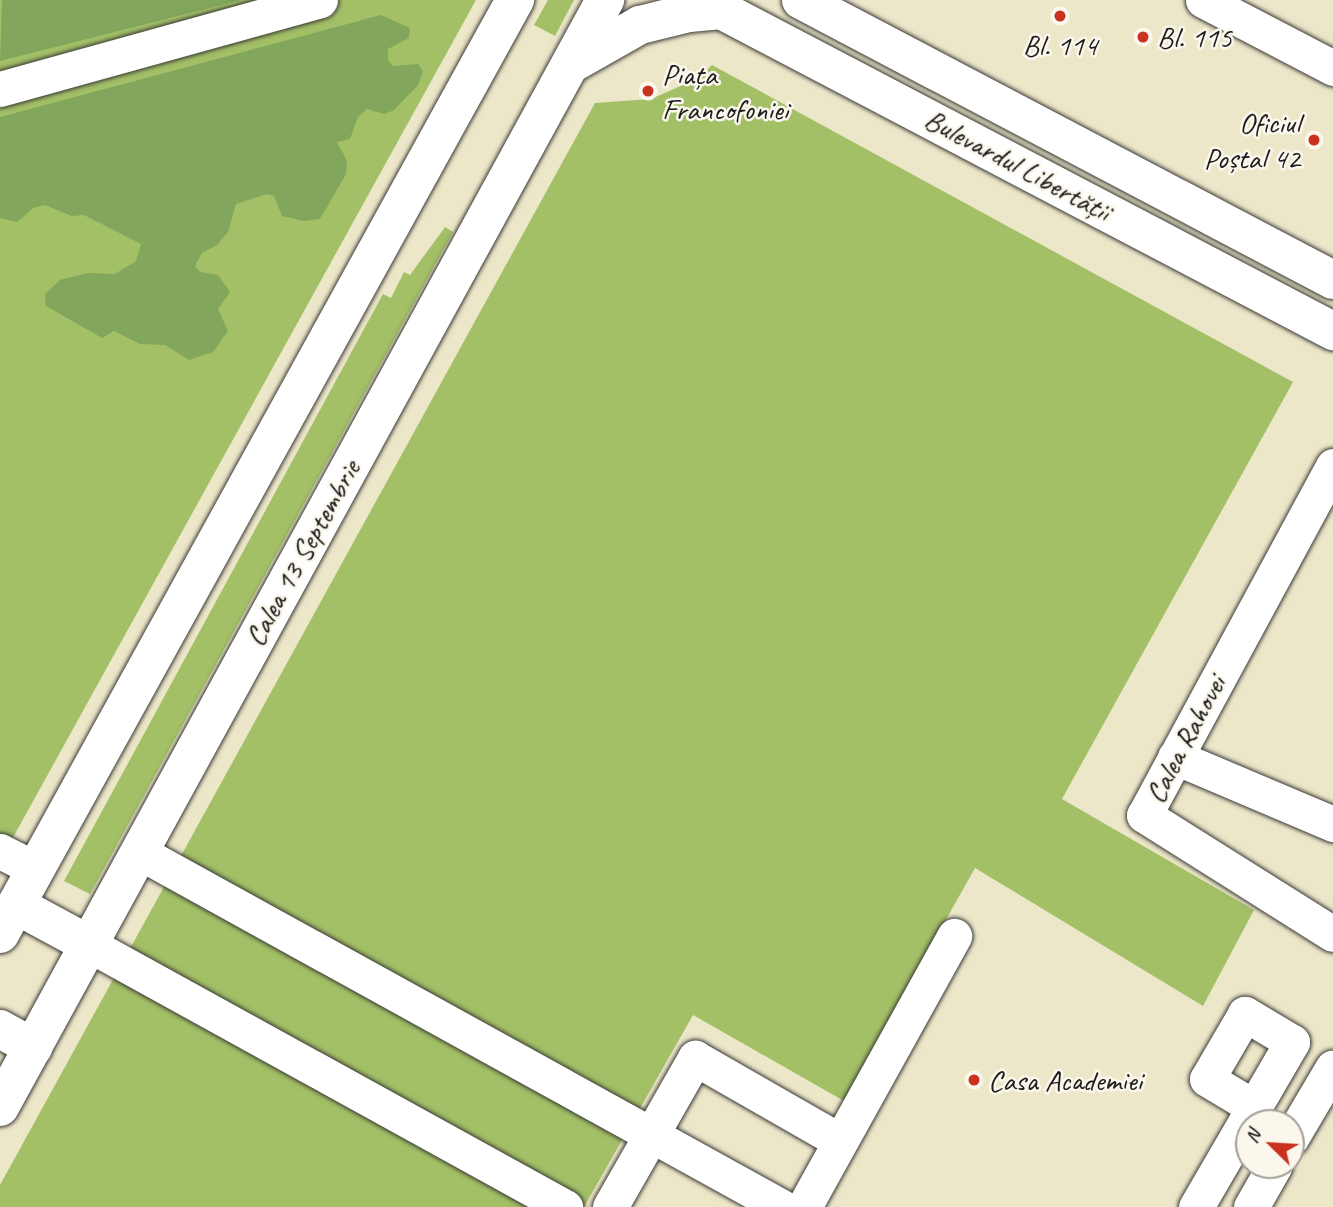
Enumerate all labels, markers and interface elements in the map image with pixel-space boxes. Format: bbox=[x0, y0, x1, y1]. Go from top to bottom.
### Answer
marker: Bl. 114 bbox=[1052, 8, 1068, 24]
place label: Bl. 115 bbox=[1157, 19, 1232, 55]
place label: Bl. 114 bbox=[1023, 27, 1097, 63]
marker: Bl. 115 bbox=[1135, 29, 1151, 45]
place label: Piața Francofoniei bbox=[662, 56, 788, 126]
marker: Piața Francofoniei bbox=[640, 83, 656, 99]
street label: Bulevardul Libertății bbox=[918, 101, 1118, 229]
place label: Oficiul Poștal 42 bbox=[1204, 105, 1300, 176]
marker: Oficiul Poștal 42 bbox=[1306, 132, 1322, 148]
street label: Calea 13 Septembrie bbox=[236, 454, 368, 652]
street label: Calea Rahovei bbox=[1136, 669, 1234, 809]
place label: Casa Academiei bbox=[988, 1062, 1143, 1098]
marker: Casa Academiei bbox=[966, 1072, 982, 1088]
north arrow bbox=[1235, 1109, 1305, 1179]
text: N bbox=[1239, 1126, 1266, 1147]

